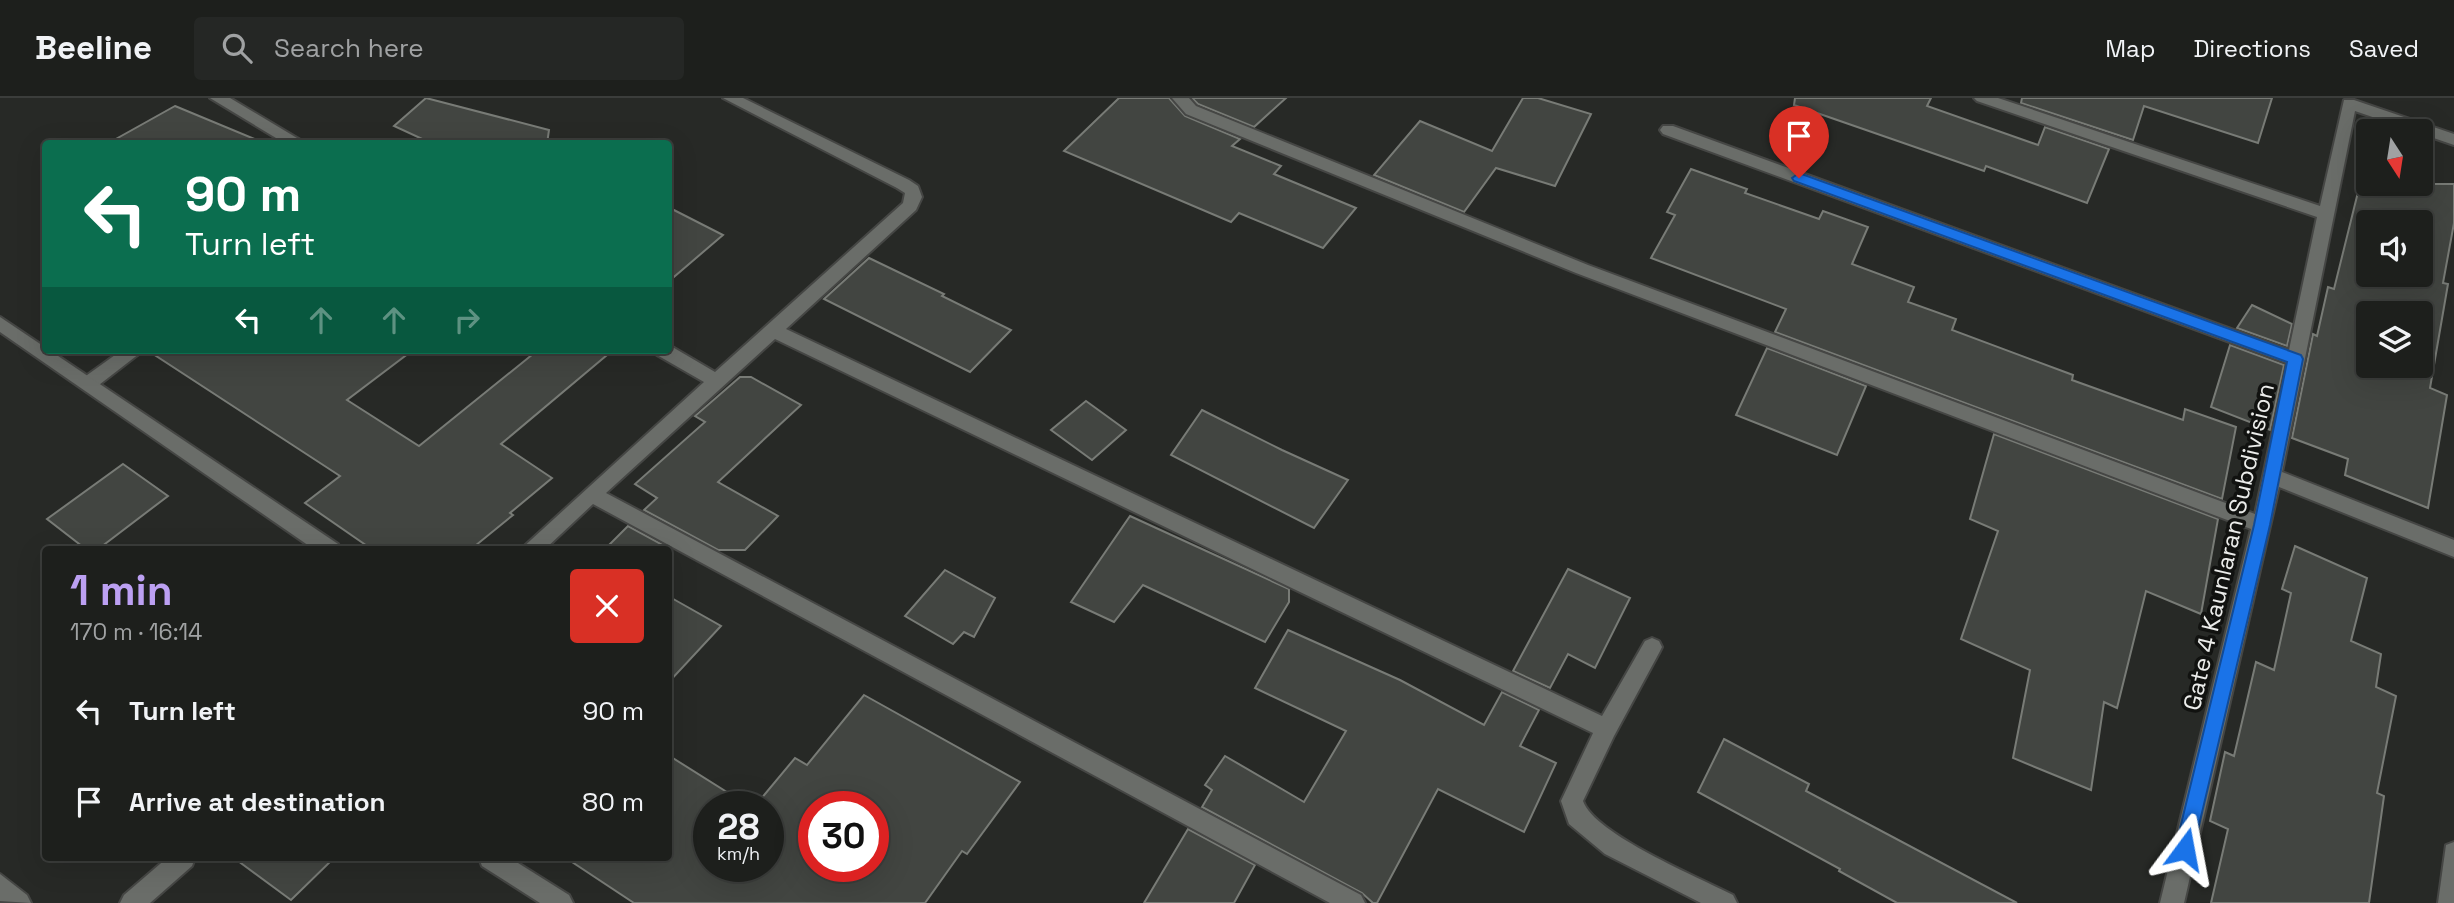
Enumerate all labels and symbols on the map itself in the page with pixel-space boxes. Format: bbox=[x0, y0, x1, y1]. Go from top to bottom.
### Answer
pin bbox=[1769, 106, 1829, 178]
north arrow bbox=[2356, 119, 2432, 196]
street label: Gate 4 Kaunlaran Subdivision bbox=[2176, 380, 2281, 713]
speed limit sign: 30 bbox=[798, 791, 889, 882]
position arrow bbox=[2148, 812, 2222, 886]

